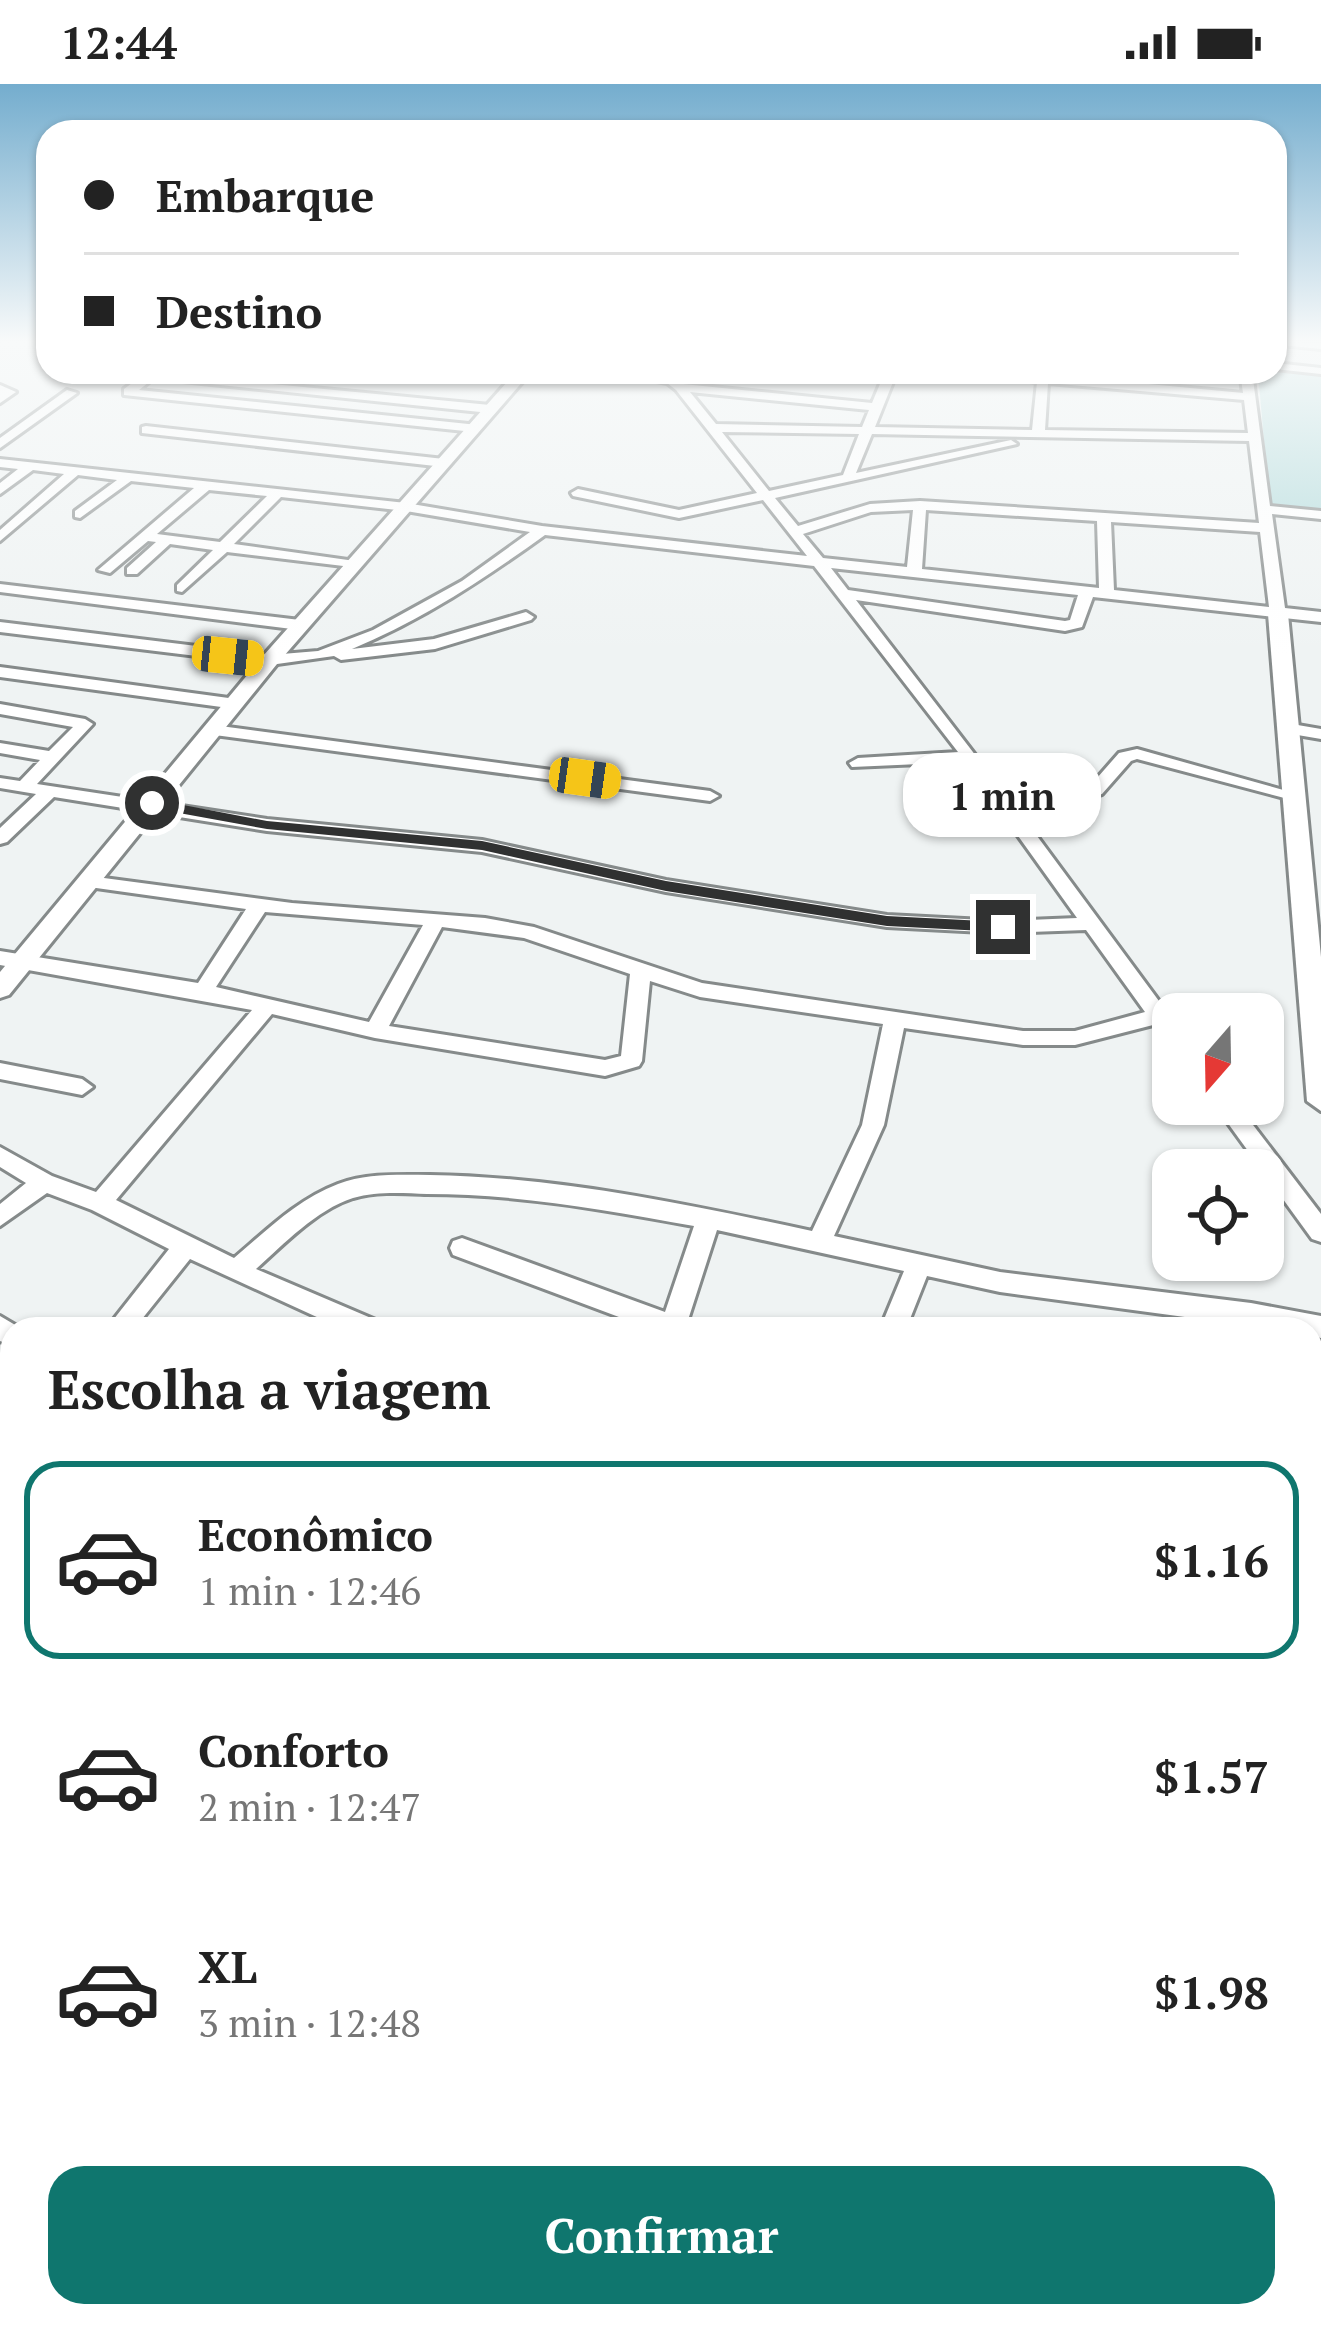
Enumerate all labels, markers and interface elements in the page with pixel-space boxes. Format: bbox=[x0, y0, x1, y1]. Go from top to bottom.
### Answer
text: 12:44 bbox=[60, 12, 177, 72]
text: Embarque bbox=[156, 165, 374, 225]
text: Destino bbox=[156, 281, 322, 341]
car bbox=[190, 634, 266, 678]
callout: 1 min bbox=[904, 753, 1102, 837]
car bbox=[547, 755, 623, 801]
text: 1 min bbox=[949, 769, 1055, 821]
route start bbox=[125, 776, 179, 830]
route end bbox=[976, 900, 1030, 954]
north arrow bbox=[1152, 993, 1284, 1125]
map controls bbox=[1152, 993, 1284, 1281]
button: locate bbox=[1152, 1149, 1284, 1281]
text: Escolha a viagem bbox=[48, 1353, 491, 1424]
text: Econômico bbox=[198, 1504, 433, 1564]
icon: car bbox=[54, 1506, 162, 1614]
text: $1.16 bbox=[1154, 1530, 1269, 1590]
text: 1 min · 12:46 bbox=[198, 1564, 421, 1616]
text: Conforto bbox=[198, 1720, 389, 1780]
icon: car bbox=[54, 1722, 162, 1830]
text: $1.57 bbox=[1154, 1746, 1269, 1806]
text: 2 min · 12:47 bbox=[198, 1780, 421, 1832]
text: XL bbox=[198, 1936, 257, 1996]
icon: car bbox=[54, 1938, 162, 2046]
text: $1.98 bbox=[1154, 1962, 1269, 2022]
text: 3 min · 12:48 bbox=[198, 1996, 421, 2048]
button: Confirmar bbox=[48, 2166, 1275, 2304]

